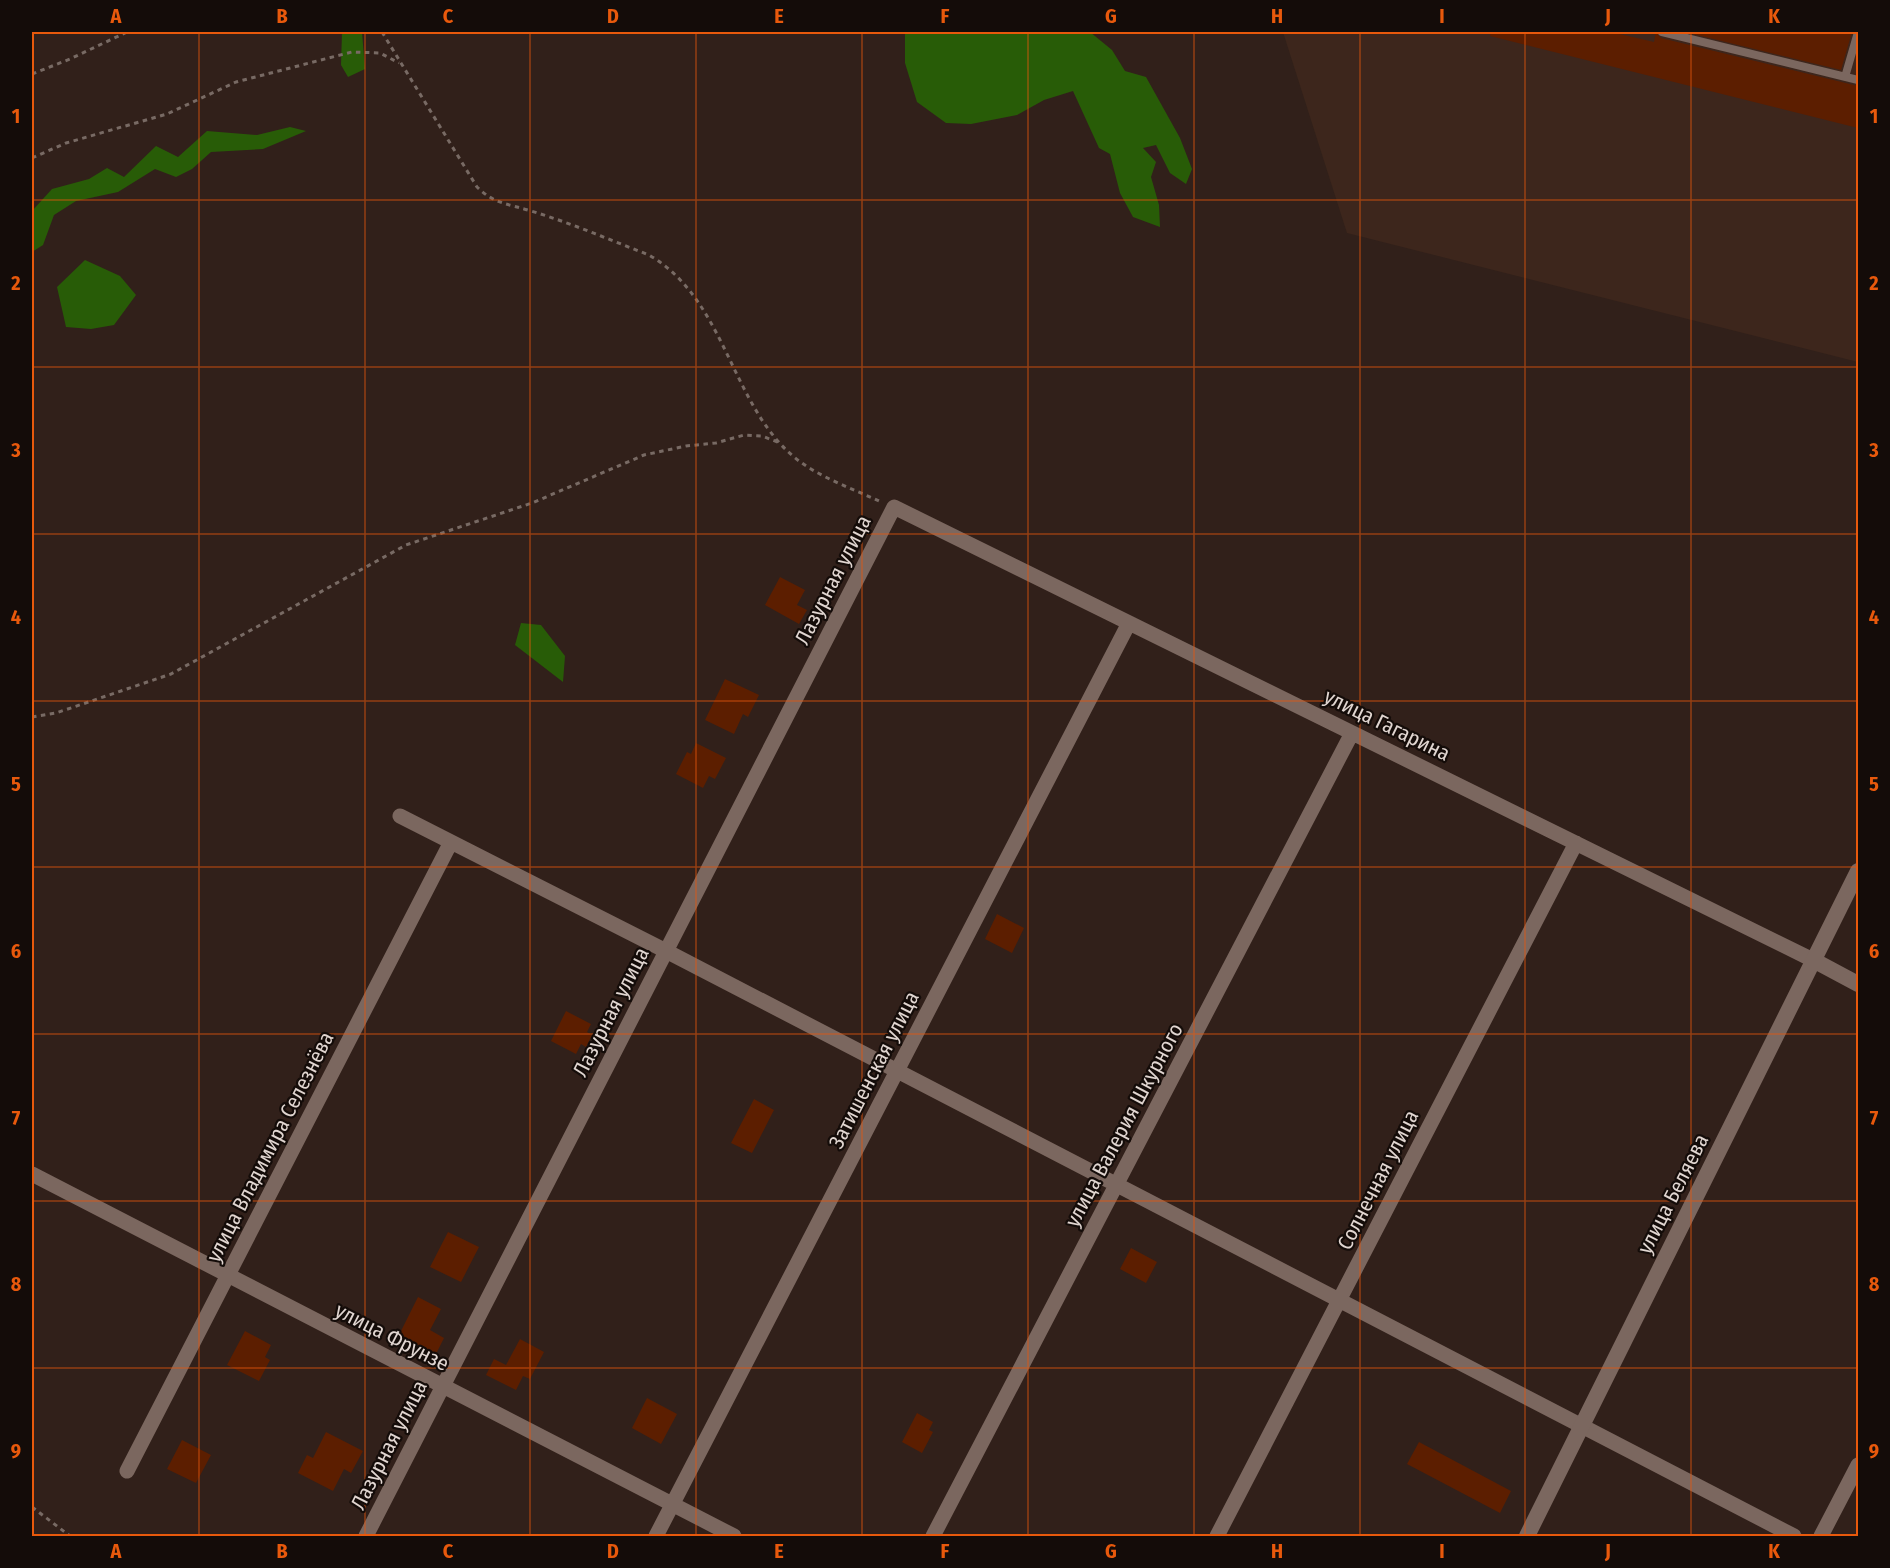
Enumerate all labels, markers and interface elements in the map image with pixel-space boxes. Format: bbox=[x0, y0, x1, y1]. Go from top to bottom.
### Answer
text: A bbox=[110, 4, 123, 28]
text: B bbox=[276, 4, 288, 28]
text: C bbox=[443, 4, 454, 28]
text: D bbox=[607, 4, 619, 28]
text: E bbox=[774, 4, 784, 28]
text: F bbox=[941, 4, 950, 28]
text: G bbox=[1105, 4, 1117, 28]
text: H bbox=[1271, 4, 1283, 28]
text: I bbox=[1439, 4, 1445, 28]
text: J bbox=[1604, 4, 1611, 28]
text: K bbox=[1768, 4, 1780, 28]
text: 1 bbox=[12, 104, 20, 128]
text: 1 bbox=[1870, 104, 1878, 128]
text: 2 bbox=[10, 271, 21, 295]
text: 2 bbox=[1868, 271, 1879, 295]
text: 3 bbox=[10, 438, 21, 462]
text: 3 bbox=[1868, 438, 1879, 462]
street label: Лазурная улица bbox=[789, 511, 877, 649]
text: 4 bbox=[11, 605, 21, 629]
text: 4 bbox=[1869, 605, 1879, 629]
street label: улица Гагарина bbox=[1320, 683, 1454, 767]
text: 5 bbox=[11, 772, 21, 796]
text: 5 bbox=[1869, 772, 1879, 796]
text: 6 bbox=[11, 939, 21, 963]
text: 6 bbox=[1869, 939, 1879, 963]
street label: Лазурная улица bbox=[567, 943, 655, 1081]
street label: Затишенская улица bbox=[823, 987, 925, 1153]
street label: улица Валерия Шкурного bbox=[1059, 1019, 1189, 1231]
street label: улица Владимира Селезнёва bbox=[201, 1028, 339, 1266]
text: 7 bbox=[12, 1106, 21, 1130]
street label: Солнечная улица bbox=[1332, 1106, 1424, 1254]
text: 7 bbox=[1870, 1106, 1879, 1130]
street label: улица Беляева bbox=[1632, 1130, 1714, 1258]
text: 8 bbox=[11, 1272, 22, 1296]
text: 8 bbox=[1869, 1272, 1880, 1296]
street label: улица Фрунзе bbox=[331, 1297, 453, 1377]
street label: Лазурная улица bbox=[345, 1376, 433, 1514]
text: 9 bbox=[11, 1439, 21, 1463]
text: 9 bbox=[1869, 1439, 1879, 1463]
text: A bbox=[110, 1539, 123, 1563]
text: B bbox=[276, 1539, 288, 1563]
text: C bbox=[443, 1539, 454, 1563]
text: D bbox=[607, 1539, 619, 1563]
text: E bbox=[774, 1539, 784, 1563]
text: F bbox=[941, 1539, 950, 1563]
text: G bbox=[1105, 1539, 1117, 1563]
text: H bbox=[1271, 1539, 1283, 1563]
text: I bbox=[1439, 1539, 1445, 1563]
text: J bbox=[1604, 1539, 1611, 1563]
text: K bbox=[1768, 1539, 1780, 1563]

